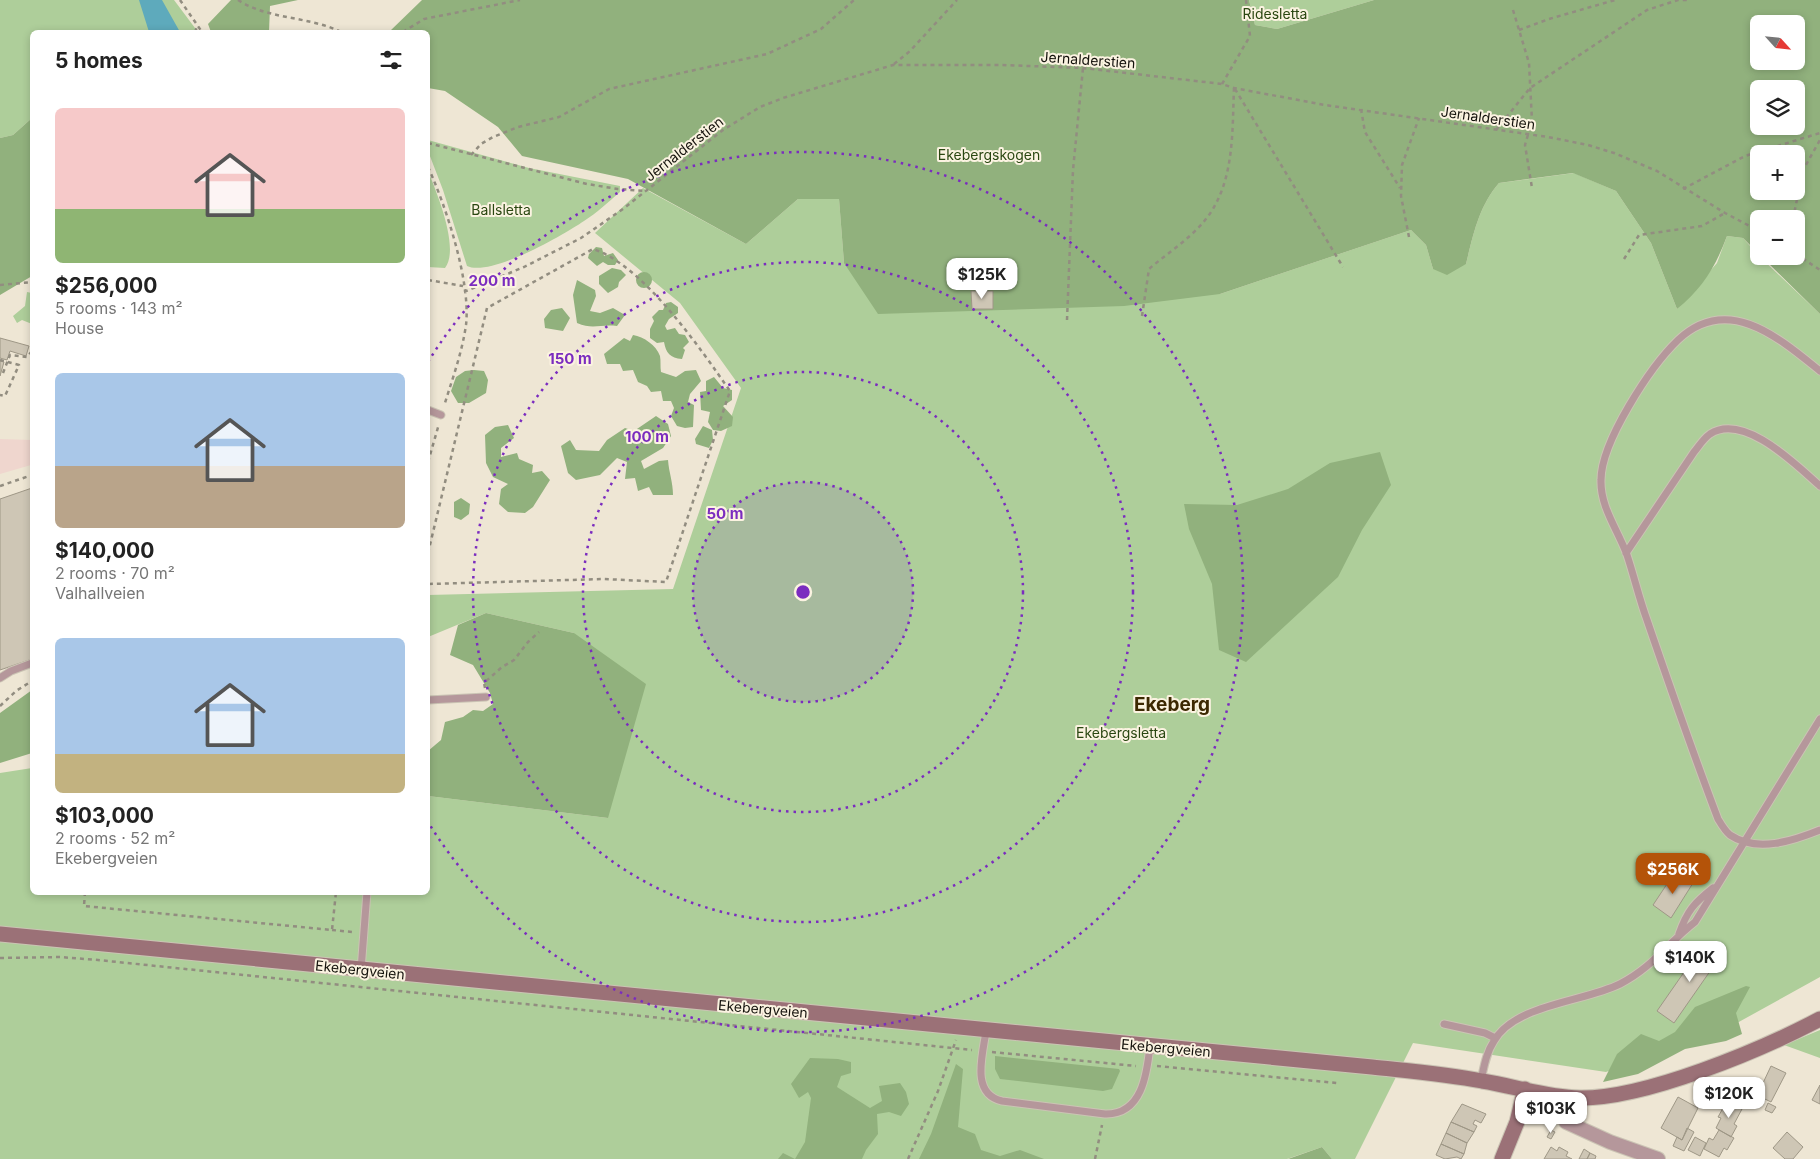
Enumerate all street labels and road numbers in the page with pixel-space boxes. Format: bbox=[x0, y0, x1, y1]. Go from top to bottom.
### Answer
street label: Jernalderstien bbox=[1040, 48, 1136, 71]
street label: Jernalderstien bbox=[1440, 102, 1536, 133]
street label: Jernalderstien bbox=[641, 113, 726, 185]
street label: Ekebergveien bbox=[314, 956, 406, 983]
street label: Ekebergveien bbox=[718, 996, 809, 1021]
street label: Ekebergveien bbox=[1121, 1035, 1212, 1060]

